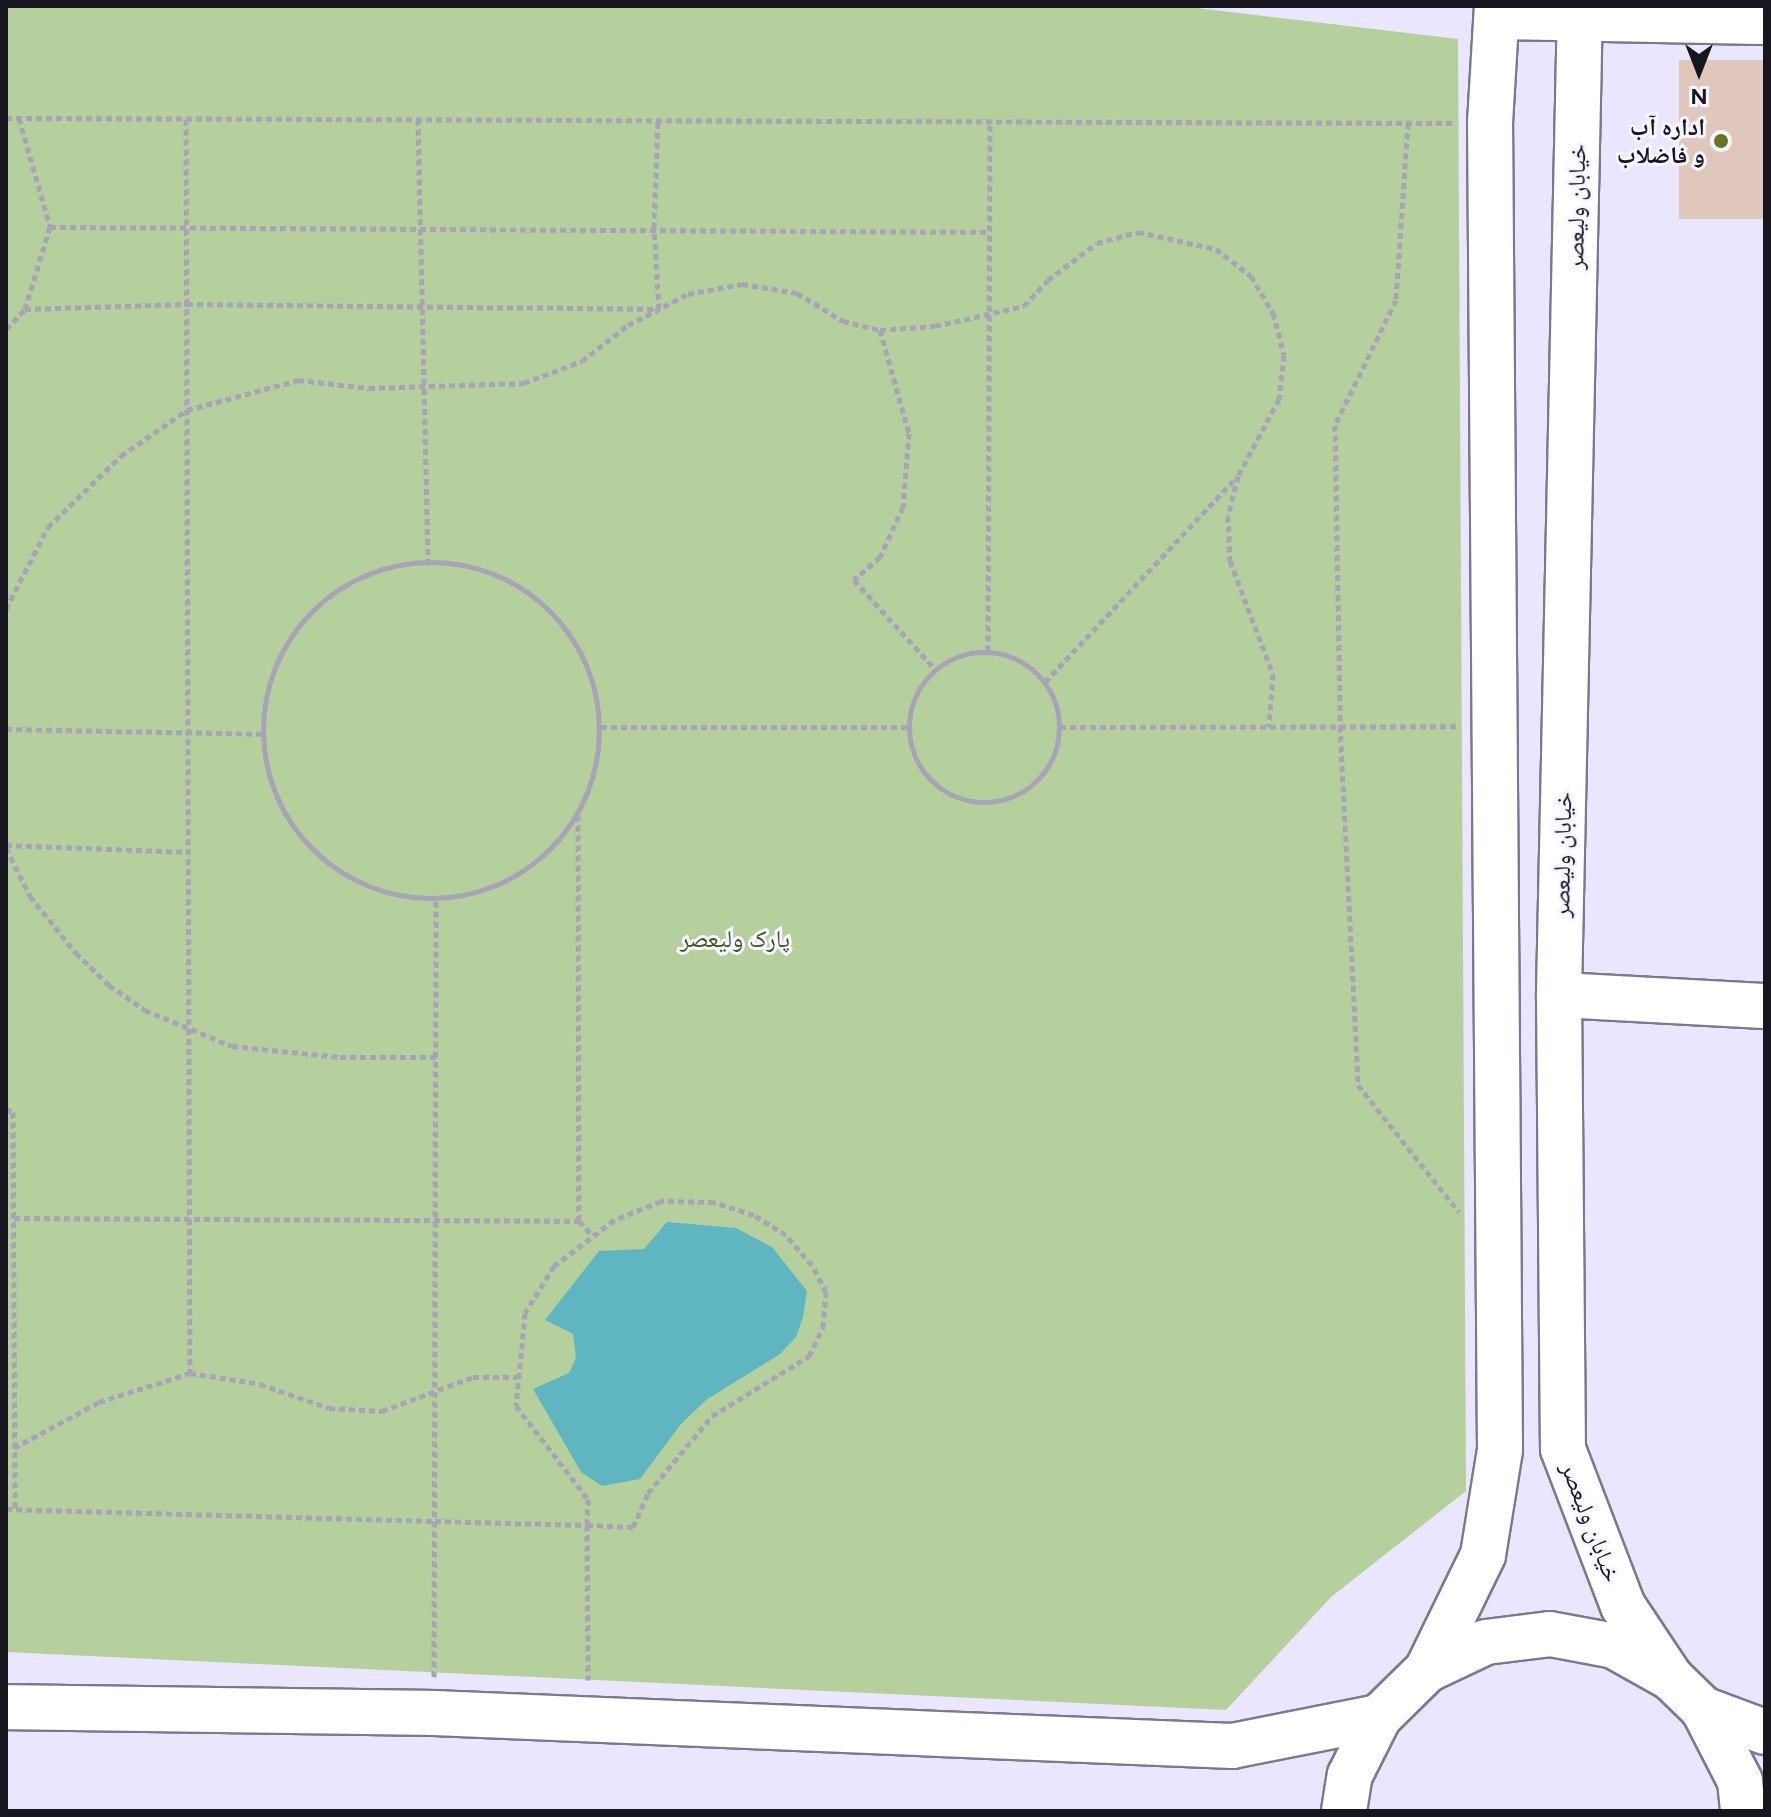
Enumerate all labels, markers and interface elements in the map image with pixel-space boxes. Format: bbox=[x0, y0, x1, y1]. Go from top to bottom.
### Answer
north arrow bbox=[1659, 32, 1739, 112]
text: N bbox=[1691, 83, 1708, 110]
place label: اداره آب و فاضلاب bbox=[1617, 113, 1705, 169]
marker: اداره آب و فاضلاب bbox=[1712, 132, 1730, 150]
street label: خیابان ولیعصر bbox=[1561, 144, 1591, 270]
street label: خیابان ولیعصر bbox=[1547, 792, 1577, 918]
park label: پارک ولیعصر bbox=[680, 925, 790, 953]
street label: خیابان ولیعصر bbox=[1555, 1458, 1627, 1586]

